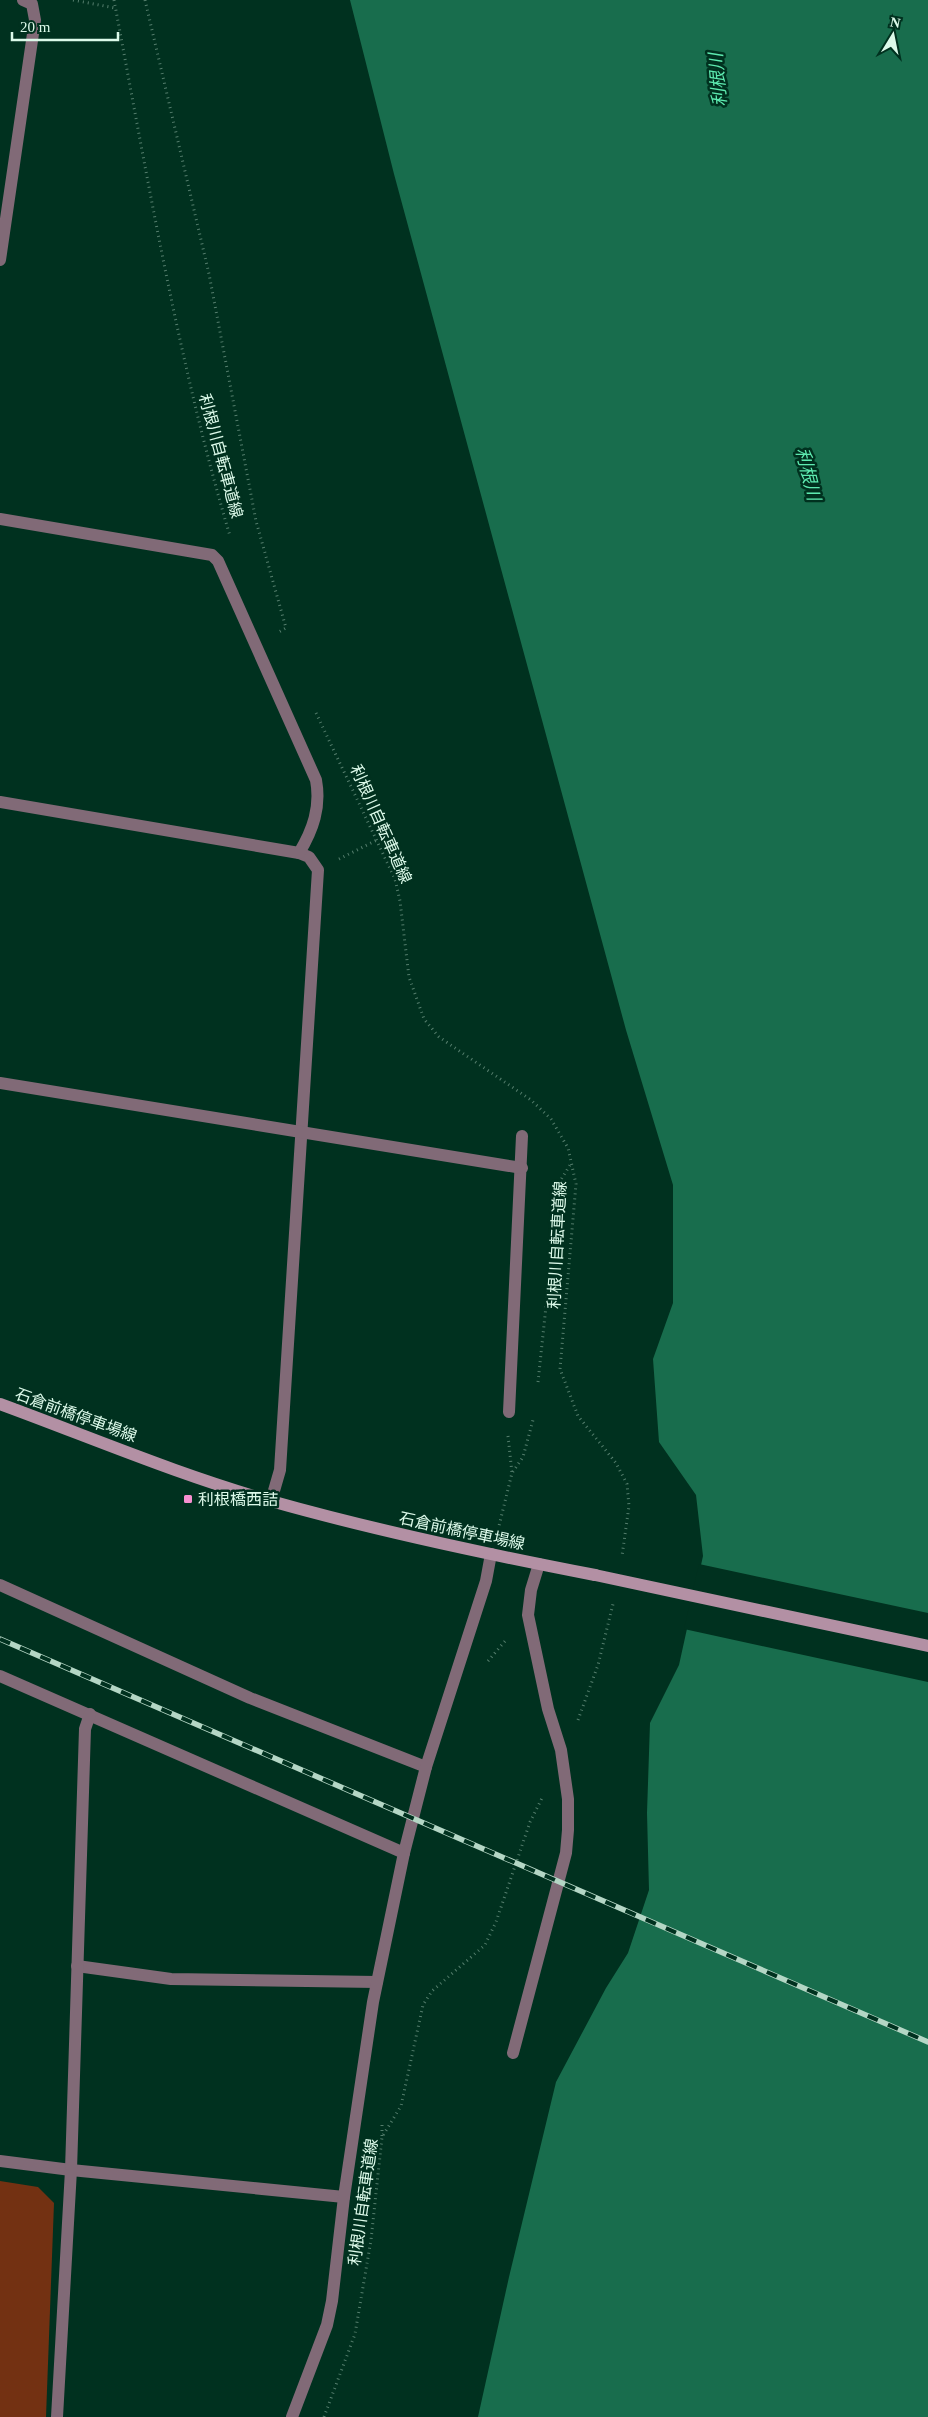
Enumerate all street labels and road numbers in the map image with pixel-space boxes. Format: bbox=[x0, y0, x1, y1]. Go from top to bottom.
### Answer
street label: 利根川自転車道線 bbox=[196, 392, 246, 520]
street label: 利根川自転車道線 bbox=[347, 762, 415, 886]
street label: 利根川自転車道線 bbox=[545, 1181, 569, 1309]
street label: 石倉前橋停車場線 bbox=[13, 1385, 139, 1445]
street label: 石倉前橋停車場線 bbox=[398, 1509, 526, 1553]
street label: 利根川自転車道線 bbox=[346, 2137, 380, 2267]

